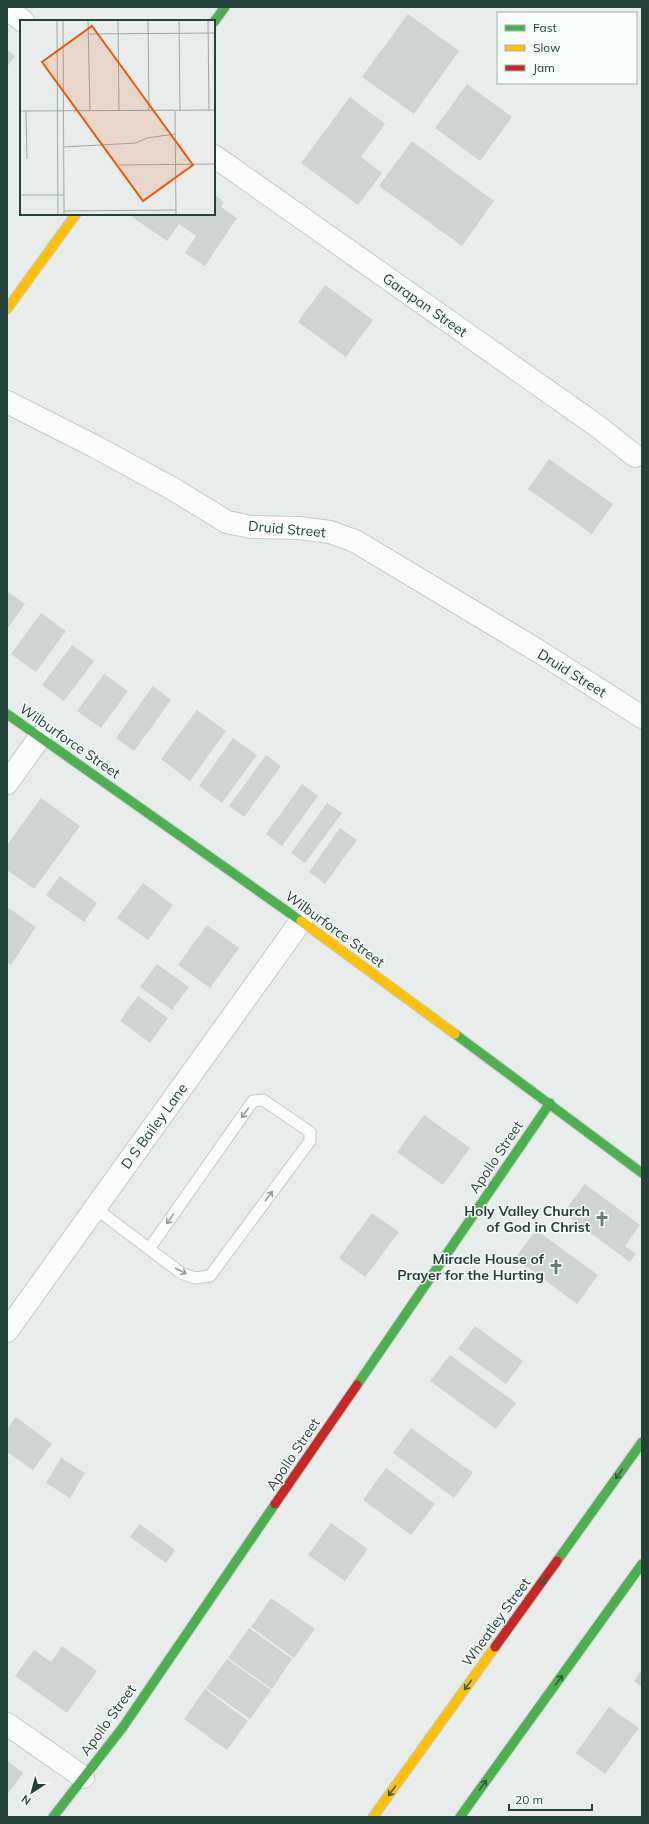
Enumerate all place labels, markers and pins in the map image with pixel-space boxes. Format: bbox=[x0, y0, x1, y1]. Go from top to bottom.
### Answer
place label: Holy Valley Church of God in Christ bbox=[464, 1202, 591, 1236]
church icon: Holy Valley Church of God in Christ bbox=[593, 1210, 611, 1228]
place label: Miracle House of Prayer for the Hurting bbox=[397, 1250, 545, 1284]
church icon: Miracle House of Prayer for the Hurting bbox=[547, 1258, 565, 1276]

